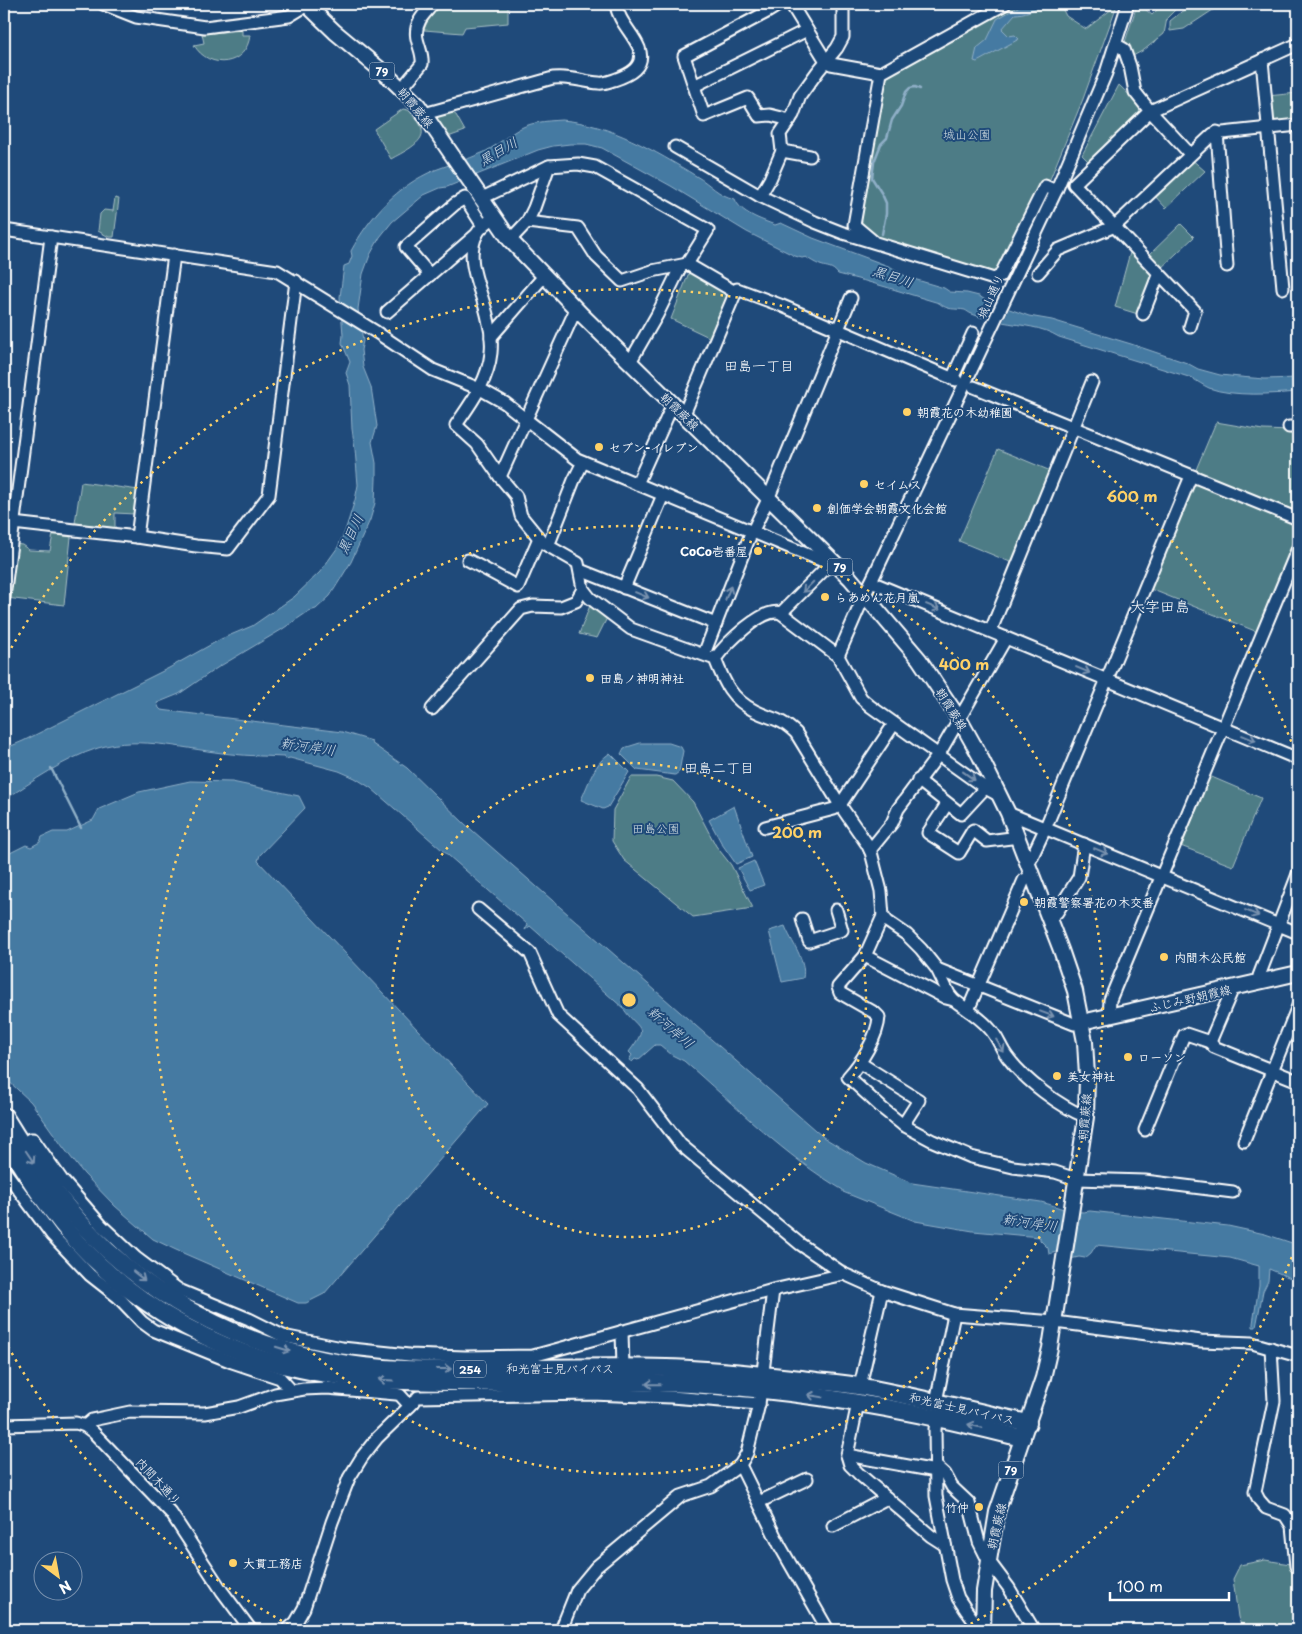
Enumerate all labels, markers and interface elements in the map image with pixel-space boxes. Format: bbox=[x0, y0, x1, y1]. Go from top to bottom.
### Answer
road number: 79 bbox=[370, 62, 394, 80]
street label: 朝霞蕨線 bbox=[394, 83, 438, 131]
park label: 城山公園 bbox=[943, 125, 991, 143]
water label: 黒目川 bbox=[475, 131, 521, 171]
water label: 黒目川 bbox=[870, 260, 916, 292]
street label: 城山通り bbox=[972, 270, 1008, 322]
district label: 田島一丁目 bbox=[724, 355, 794, 376]
street label: 朝霞蕨線 bbox=[656, 388, 704, 434]
place label: 朝霞花の木幼稚園 bbox=[917, 403, 1013, 421]
marker: 朝霞花の木幼稚園 bbox=[901, 406, 913, 418]
place label: セブン-イレブン bbox=[609, 438, 699, 456]
marker: セブン-イレブン bbox=[593, 441, 605, 453]
place label: セイムス bbox=[874, 475, 922, 493]
marker: セイムス bbox=[858, 478, 870, 490]
text: 600 m bbox=[1106, 484, 1158, 507]
place label: 創価学会朝霞文化会館 bbox=[827, 499, 947, 517]
marker: 創価学会朝霞文化会館 bbox=[811, 502, 823, 514]
water label: 黒目川 bbox=[332, 511, 368, 557]
place label: CoCo壱番屋 bbox=[680, 542, 748, 560]
marker: CoCo壱番屋 bbox=[752, 545, 764, 557]
road number: 79 bbox=[828, 558, 852, 576]
one-way arrow bbox=[802, 580, 814, 592]
one-way arrow bbox=[724, 586, 733, 601]
place label: らあめん花月嵐 bbox=[835, 588, 919, 606]
one-way arrow bbox=[634, 590, 649, 600]
marker: らあめん花月嵐 bbox=[819, 591, 831, 603]
district label: 大字田島 bbox=[1130, 594, 1190, 617]
one-way arrow bbox=[925, 602, 940, 612]
text: 400 m bbox=[939, 652, 989, 675]
one-way arrow bbox=[1075, 666, 1090, 675]
place label: 田島ノ神明神社 bbox=[600, 669, 684, 687]
marker: 田島ノ神明神社 bbox=[584, 672, 596, 684]
street label: 朝霞蕨線 bbox=[932, 684, 972, 734]
water label: 新河岸川 bbox=[279, 732, 337, 760]
one-way arrow bbox=[1241, 734, 1256, 743]
district label: 田島二丁目 bbox=[684, 757, 754, 778]
one-way arrow bbox=[962, 771, 976, 781]
park label: 田島公園 bbox=[632, 819, 680, 837]
text: 200 m bbox=[772, 820, 822, 843]
one-way arrow bbox=[1093, 847, 1108, 857]
place label: 朝霞警察署花の木交番 bbox=[1034, 893, 1154, 911]
marker: 朝霞警察署花の木交番 bbox=[1018, 896, 1030, 908]
one-way arrow bbox=[1244, 909, 1259, 919]
place label: 内間木公民館 bbox=[1174, 948, 1246, 966]
marker: 内間木公民館 bbox=[1158, 951, 1170, 963]
street label: ふじみ野朝霞線 bbox=[1147, 980, 1233, 1016]
centre of rings bbox=[620, 991, 638, 1009]
water label: 新河岸川 bbox=[643, 1001, 699, 1053]
one-way arrow bbox=[1039, 1010, 1054, 1019]
one-way arrow bbox=[996, 1039, 1006, 1053]
place label: ローソン bbox=[1138, 1048, 1186, 1066]
marker: ローソン bbox=[1122, 1051, 1134, 1063]
place label: 美女神社 bbox=[1067, 1067, 1115, 1085]
marker: 美女神社 bbox=[1051, 1070, 1063, 1082]
street label: 朝霞蕨線 bbox=[1073, 1092, 1095, 1142]
one-way arrow bbox=[25, 1150, 35, 1164]
water label: 新河岸川 bbox=[1001, 1208, 1059, 1236]
one-way arrow bbox=[132, 1271, 145, 1282]
one-way arrow bbox=[275, 1345, 291, 1355]
street label: 和光富士見バイパス bbox=[506, 1359, 614, 1377]
road number: 254 bbox=[454, 1360, 486, 1378]
one-way arrow bbox=[436, 1364, 452, 1374]
one-way arrow bbox=[378, 1375, 394, 1385]
one-way arrow bbox=[645, 1379, 661, 1388]
street label: 和光富士見バイパス bbox=[907, 1387, 1017, 1429]
one-way arrow bbox=[807, 1391, 823, 1401]
one-way arrow bbox=[967, 1421, 983, 1430]
street label: 内間木通り bbox=[132, 1453, 186, 1509]
road number: 79 bbox=[998, 1462, 1024, 1478]
place label: 竹仲 bbox=[945, 1498, 969, 1516]
marker: 竹仲 bbox=[973, 1501, 985, 1513]
street label: 朝霞蕨線 bbox=[982, 1501, 1010, 1551]
north arrow bbox=[32, 1552, 82, 1602]
place label: 大貫工務店 bbox=[243, 1554, 303, 1572]
marker: 大貫工務店 bbox=[227, 1557, 239, 1569]
scale bar bbox=[1110, 1569, 1228, 1601]
text: 100 m bbox=[1117, 1574, 1163, 1597]
text: N bbox=[55, 1576, 75, 1599]

